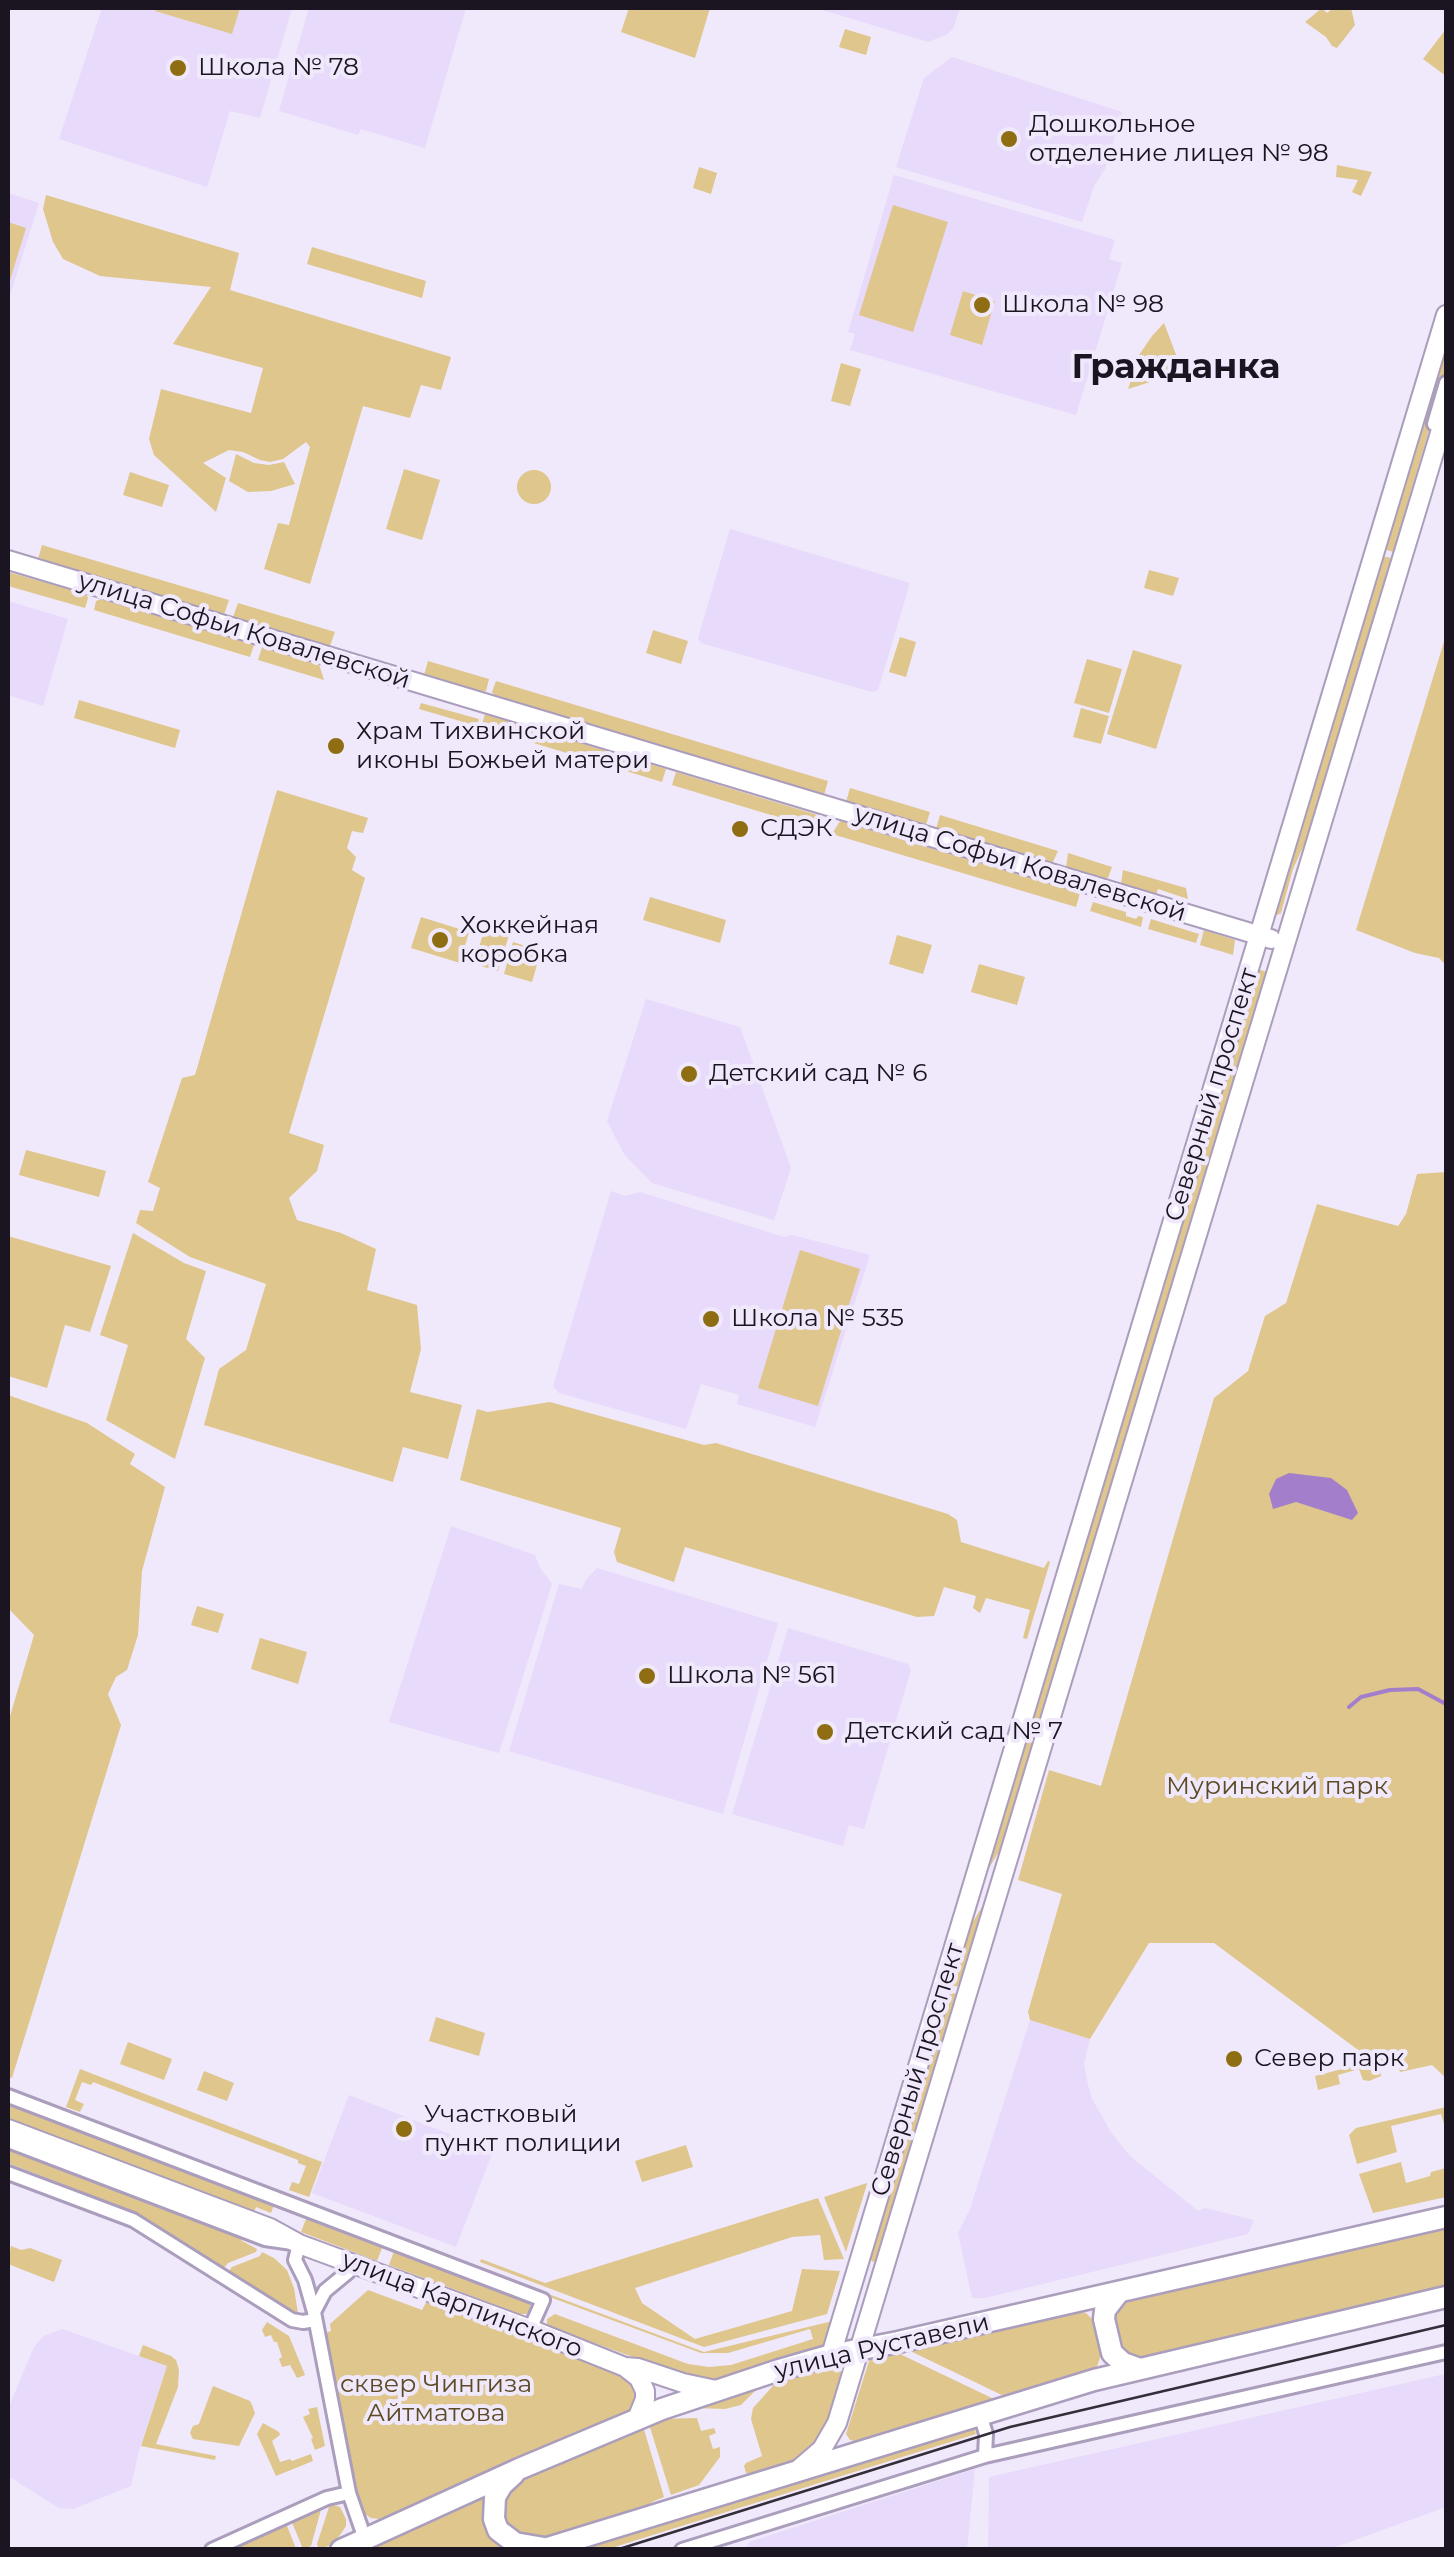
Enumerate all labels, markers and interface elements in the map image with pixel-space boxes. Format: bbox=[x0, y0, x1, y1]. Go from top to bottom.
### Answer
place label: Школа № 78 bbox=[198, 53, 359, 83]
marker: Школа № 78 bbox=[167, 57, 189, 79]
place label: Дошкольное отделение лицея № 98 bbox=[1029, 110, 1329, 169]
marker: Дошкольное отделение лицея № 98 bbox=[998, 128, 1020, 150]
place label: Школа № 98 bbox=[1002, 290, 1164, 320]
marker: Школа № 98 bbox=[971, 294, 993, 316]
district label: Гражданка bbox=[1071, 347, 1281, 389]
street label: улица Софьи Ковалевской bbox=[74, 566, 414, 696]
place label: Храм Тихвинской иконы Божьей матери bbox=[356, 717, 649, 776]
marker: Храм Тихвинской иконы Божьей матери bbox=[325, 735, 347, 757]
street label: улица Софьи Ковалевской bbox=[850, 799, 1190, 929]
place label: СДЭК bbox=[760, 814, 832, 844]
marker: СДЭК bbox=[729, 818, 751, 840]
place label: Хоккейная коробка bbox=[460, 911, 599, 970]
marker: Хоккейная коробка bbox=[429, 929, 451, 951]
street label: Северный проспект bbox=[1159, 965, 1265, 1225]
place label: Детский сад № 6 bbox=[709, 1059, 927, 1089]
marker: Детский сад № 6 bbox=[678, 1063, 700, 1085]
place label: Школа № 535 bbox=[731, 1304, 904, 1334]
marker: Школа № 535 bbox=[700, 1308, 722, 1330]
place label: Школа № 561 bbox=[667, 1661, 836, 1691]
marker: Школа № 561 bbox=[636, 1665, 658, 1687]
place label: Детский сад № 7 bbox=[845, 1717, 1063, 1747]
marker: Детский сад № 7 bbox=[814, 1721, 836, 1743]
park label: Муринский парк bbox=[1166, 1772, 1388, 1802]
street label: Северный проспект bbox=[865, 1940, 971, 2200]
place label: Север парк bbox=[1254, 2044, 1404, 2074]
marker: Север парк bbox=[1223, 2048, 1245, 2070]
place label: Участковый пункт полиции bbox=[424, 2100, 621, 2159]
marker: Участковый пункт полиции bbox=[393, 2118, 415, 2140]
street label: улица Карпинского bbox=[337, 2245, 587, 2365]
street label: улица Руставели bbox=[772, 2308, 992, 2386]
park label: сквер Чингиза Айтматова bbox=[340, 2370, 532, 2429]

